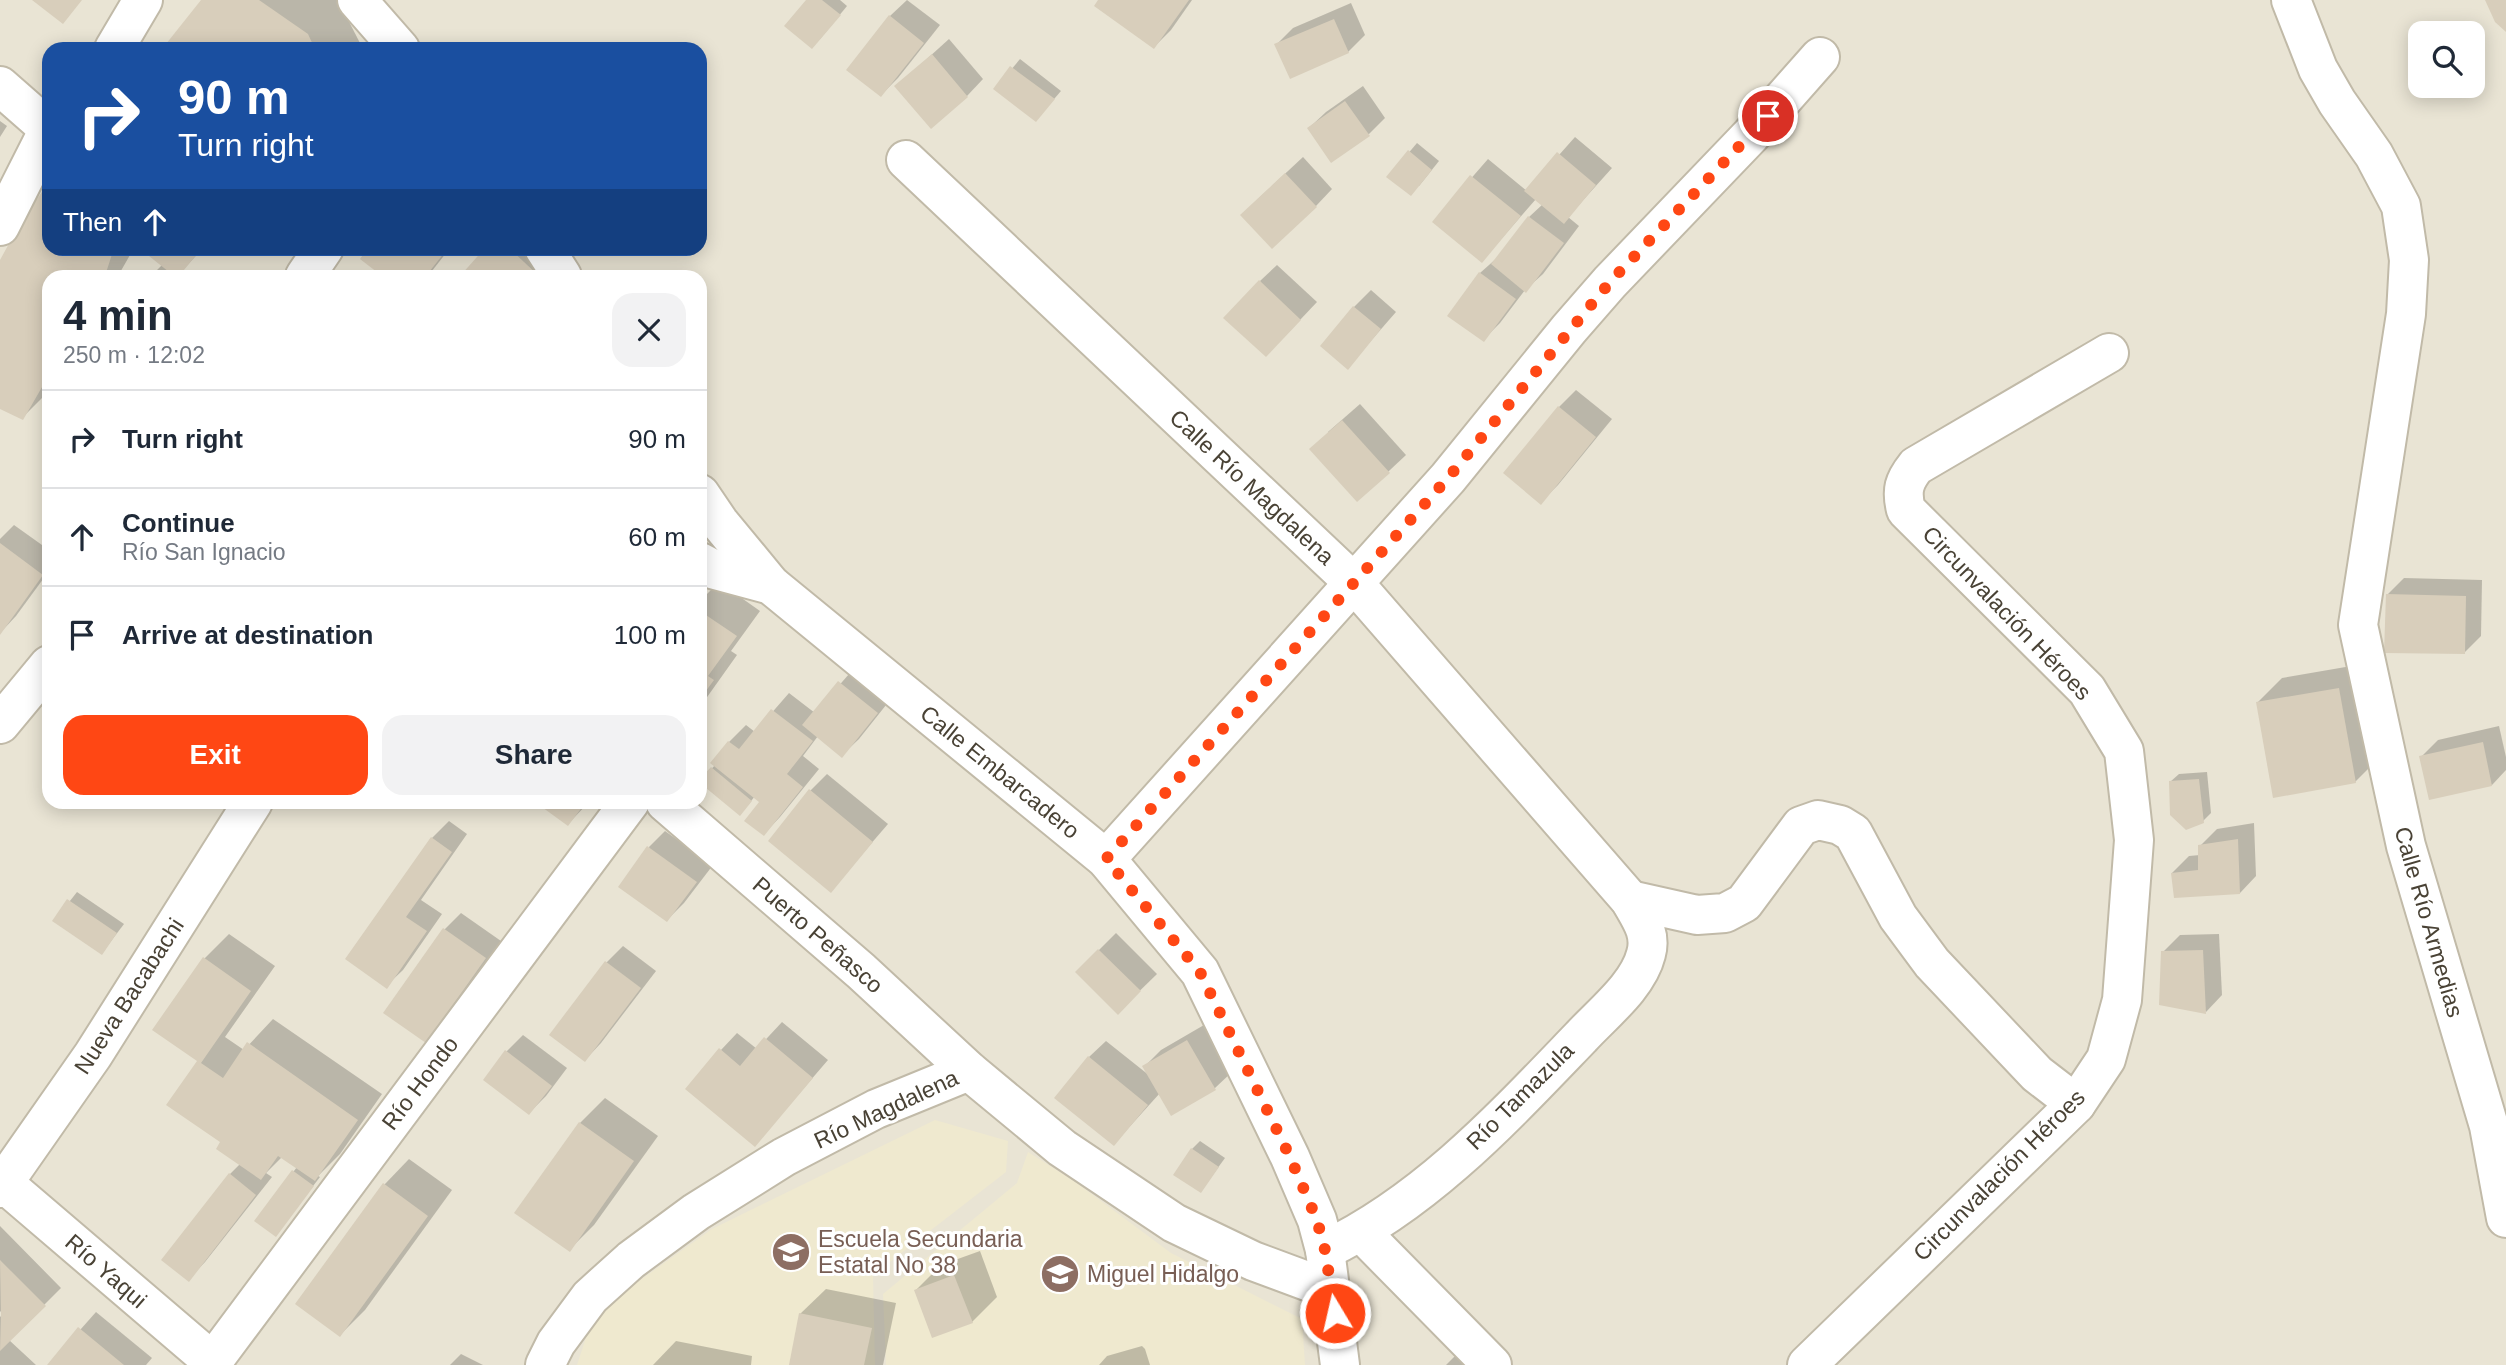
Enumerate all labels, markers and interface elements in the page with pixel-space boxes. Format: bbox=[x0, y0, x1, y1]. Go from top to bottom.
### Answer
map controls bbox=[2408, 21, 2485, 98]
button: search bbox=[2408, 21, 2485, 98]
icon: right bbox=[63, 70, 154, 161]
text: 90 m bbox=[178, 70, 290, 124]
pin bbox=[1738, 86, 1798, 146]
icon: arrive bbox=[1749, 97, 1787, 135]
text: Turn right bbox=[178, 127, 314, 163]
icon: ahead bbox=[136, 203, 174, 241]
text: Then bbox=[63, 207, 122, 237]
text: 4 min bbox=[63, 292, 173, 339]
button: close bbox=[612, 293, 686, 367]
text: 250 m · 12:02 bbox=[63, 342, 205, 368]
street label: Calle Río Magdalena bbox=[1165, 404, 1340, 570]
icon: right bbox=[63, 420, 101, 458]
text: Turn right bbox=[122, 424, 243, 454]
text: 90 m bbox=[628, 424, 686, 454]
text: Continue bbox=[122, 508, 235, 538]
icon: ahead bbox=[63, 518, 101, 556]
street label: Circunvalación Héroes bbox=[1917, 521, 2097, 705]
text: 60 m bbox=[628, 522, 686, 552]
text: Río San Ignacio bbox=[122, 539, 286, 565]
icon: arrive bbox=[63, 616, 101, 654]
text: Arrive at destination bbox=[122, 620, 373, 650]
text: 100 m bbox=[614, 620, 686, 650]
street label: Calle Embarcadero bbox=[915, 700, 1085, 844]
button: Exit bbox=[63, 715, 368, 795]
button: Share bbox=[382, 715, 686, 795]
street label: Calle Río Armedias bbox=[2389, 824, 2469, 1020]
street label: Puerto Peñasco bbox=[748, 871, 888, 999]
street label: Nueva Bacabachi bbox=[69, 913, 189, 1079]
street label: Río Hondo bbox=[377, 1031, 463, 1135]
street label: Río Tamazula bbox=[1461, 1037, 1579, 1155]
street label: Río Magdalena bbox=[810, 1064, 962, 1154]
street label: Circunvalación Héroes bbox=[1908, 1084, 2090, 1266]
place label: Escuela Secundaria Estatal No 38 bbox=[818, 1226, 1023, 1278]
street label: Río Yaqui bbox=[60, 1229, 152, 1313]
school or university icon: Escuela Secundaria Estatal No 38 bbox=[770, 1231, 812, 1273]
school or university icon: Miguel Hidalgo bbox=[1039, 1253, 1081, 1295]
place label: Miguel Hidalgo bbox=[1087, 1261, 1239, 1287]
position arrow bbox=[1298, 1276, 1372, 1350]

